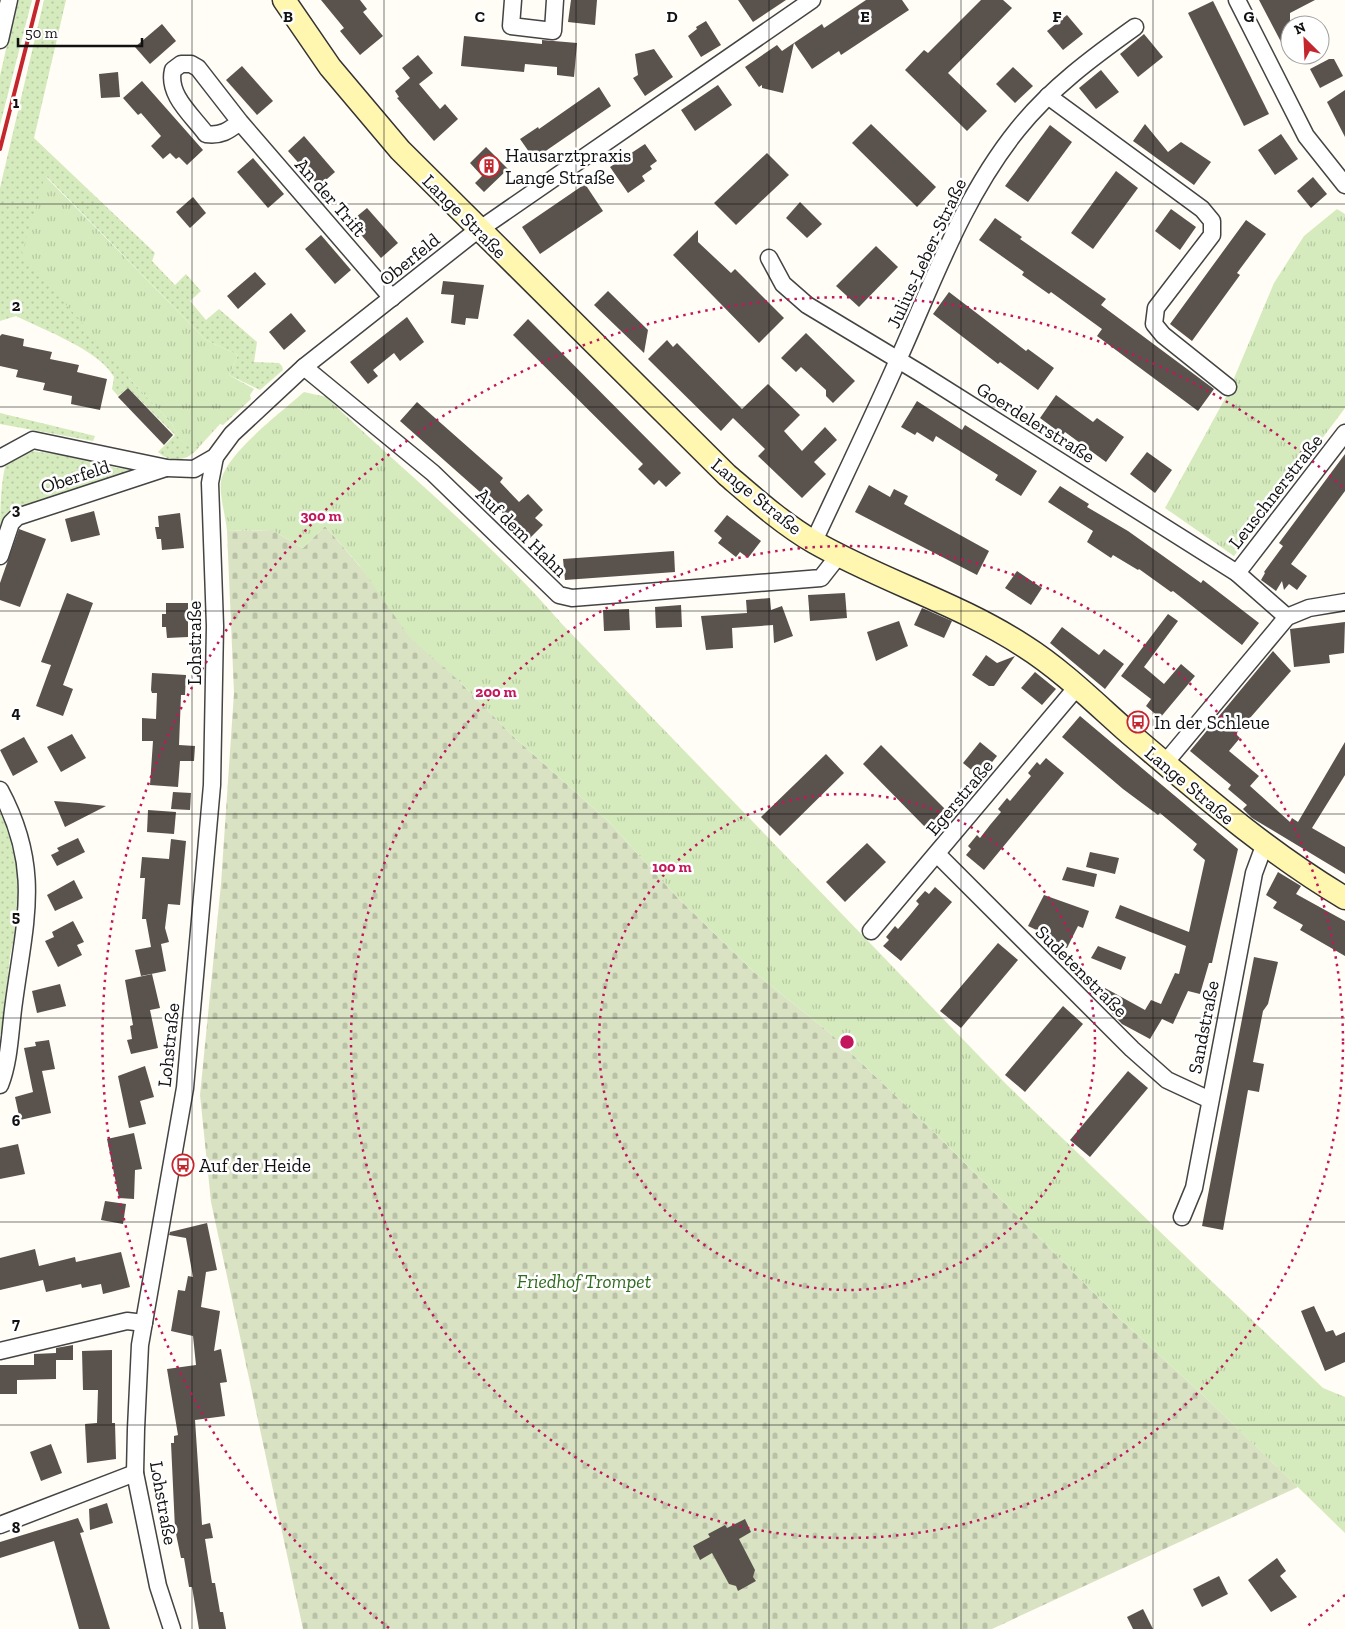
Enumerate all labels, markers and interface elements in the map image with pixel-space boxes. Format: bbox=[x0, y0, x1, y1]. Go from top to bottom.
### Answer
text: B bbox=[283, 7, 293, 26]
text: C bbox=[475, 7, 485, 26]
text: D bbox=[666, 7, 678, 26]
text: E bbox=[860, 7, 870, 26]
text: F bbox=[1052, 7, 1062, 26]
text: G bbox=[1244, 7, 1255, 26]
scale bar bbox=[18, 15, 141, 47]
north arrow bbox=[1280, 15, 1330, 65]
text: N bbox=[1292, 19, 1309, 39]
text: 50 m bbox=[25, 24, 58, 42]
text: 1 bbox=[13, 93, 20, 112]
place label: Hausarztpraxis Lange Straße bbox=[505, 144, 631, 189]
street label: An der Trift bbox=[290, 153, 371, 241]
building icon: Hausarztpraxis Lange Straße bbox=[477, 154, 501, 178]
street label: Lange Straße bbox=[418, 169, 512, 263]
street label: Julius-Leber-Straße bbox=[882, 174, 971, 332]
street label: Oberfeld bbox=[374, 228, 445, 291]
text: 2 bbox=[12, 296, 21, 315]
street label: Goerdelerstraße bbox=[972, 377, 1099, 468]
street label: Leuschnerstraße bbox=[1223, 429, 1327, 553]
street label: Lange Straße bbox=[707, 453, 807, 540]
street label: Oberfeld bbox=[38, 454, 113, 498]
street label: Auf dem Hahn bbox=[471, 483, 572, 582]
text: 3 bbox=[12, 500, 21, 519]
text: 300 m bbox=[300, 507, 342, 525]
street label: Lohstraße bbox=[183, 601, 206, 685]
text: 200 m bbox=[475, 683, 517, 701]
text: 4 bbox=[11, 703, 21, 722]
bus stop icon: In der Schleue bbox=[1126, 710, 1150, 734]
place label: In der Schleue bbox=[1154, 711, 1270, 734]
street label: Lange Straße bbox=[1140, 741, 1239, 829]
street label: Egerstraße bbox=[921, 755, 998, 840]
text: 100 m bbox=[652, 858, 692, 876]
text: 5 bbox=[12, 907, 20, 926]
street label: Sudetenstraße bbox=[1031, 920, 1133, 1022]
street label: Sandstraße bbox=[1183, 978, 1224, 1076]
street label: Lohstraße bbox=[153, 1002, 184, 1088]
centre of rings bbox=[838, 1033, 856, 1051]
text: 6 bbox=[12, 1111, 21, 1130]
bus stop icon: Auf der Heide bbox=[171, 1153, 195, 1177]
place label: Auf der Heide bbox=[199, 1154, 311, 1177]
park label: Friedhof Trompet bbox=[517, 1270, 652, 1293]
text: 7 bbox=[12, 1314, 20, 1333]
street label: Lohstraße bbox=[145, 1459, 182, 1547]
text: 8 bbox=[12, 1518, 21, 1537]

